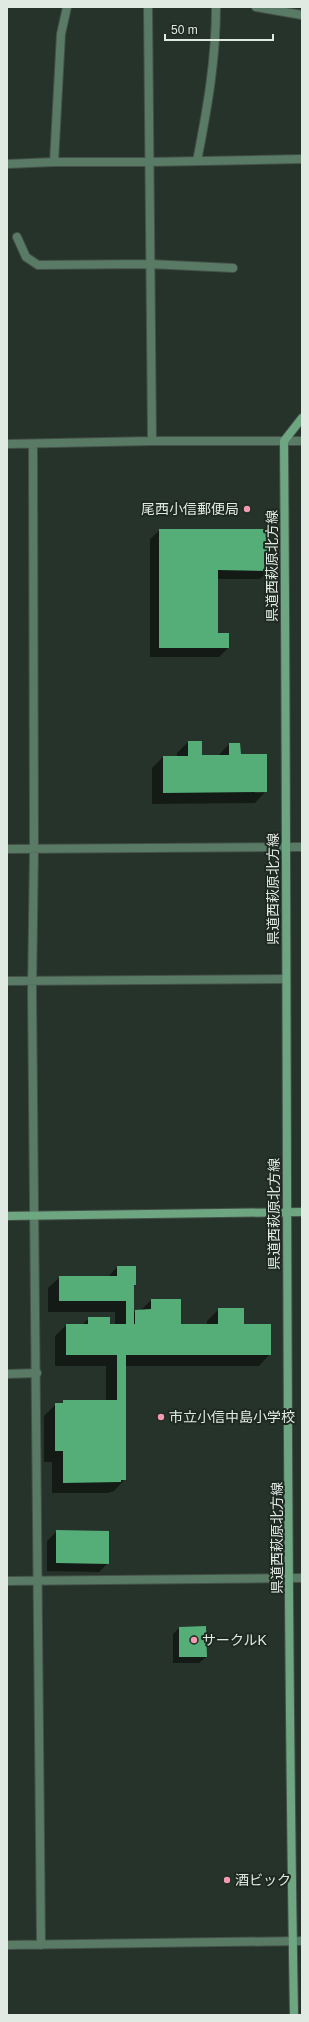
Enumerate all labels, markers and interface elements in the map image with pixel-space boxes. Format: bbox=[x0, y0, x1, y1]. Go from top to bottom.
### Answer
scale bar bbox=[165, 16, 273, 42]
text: 50 m bbox=[171, 23, 198, 37]
place label: 尾西小信郵便局 bbox=[141, 501, 239, 517]
marker: 尾西小信郵便局 bbox=[242, 504, 252, 514]
street label: 県道西萩原北方線 bbox=[264, 510, 280, 622]
street label: 県道西萩原北方線 bbox=[265, 833, 281, 945]
street label: 県道西萩原北方線 bbox=[266, 1158, 282, 1270]
place label: 市立小信中島小学校 bbox=[169, 1409, 295, 1425]
marker: 市立小信中島小学校 bbox=[156, 1412, 166, 1422]
street label: 県道西萩原北方線 bbox=[269, 1482, 285, 1594]
place label: サークルK bbox=[202, 1632, 268, 1648]
marker: サークルK bbox=[189, 1635, 199, 1645]
place label: 酒ビック bbox=[235, 1872, 291, 1888]
marker: 酒ビック bbox=[222, 1875, 232, 1885]

